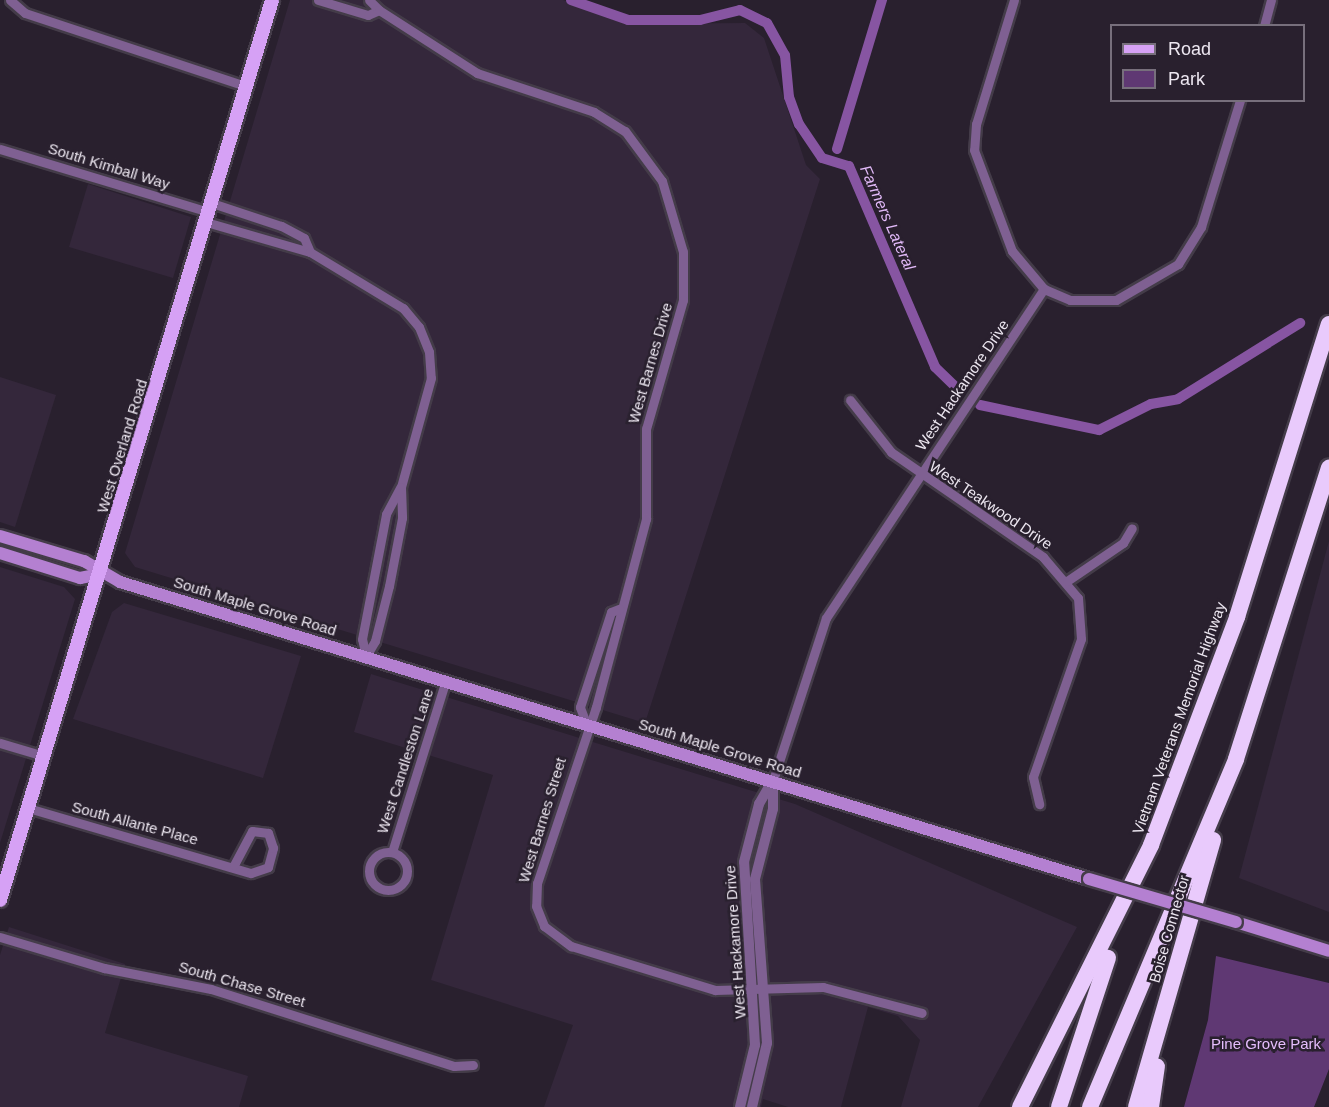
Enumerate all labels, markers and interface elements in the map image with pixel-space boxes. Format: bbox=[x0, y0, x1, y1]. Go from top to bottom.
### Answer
legend bbox=[1110, 24, 1305, 102]
text: Road bbox=[1168, 39, 1211, 59]
text: Park bbox=[1168, 69, 1205, 89]
street label: South Kimball Way bbox=[46, 139, 172, 193]
water label: Farmers Lateral bbox=[855, 163, 919, 273]
street label: West Barnes Drive bbox=[624, 301, 676, 425]
street label: West Hackamore Drive bbox=[912, 316, 1012, 454]
street label: West Overland Road bbox=[93, 377, 151, 515]
street label: West Teakwood Drive bbox=[926, 457, 1056, 553]
street label: South Maple Grove Road bbox=[171, 573, 339, 639]
street label: Vietnam Veterans Memorial Highway bbox=[1129, 599, 1229, 837]
street label: West Candleston Lane bbox=[373, 686, 437, 836]
street label: South Maple Grove Road bbox=[636, 715, 804, 781]
street label: West Barnes Street bbox=[514, 755, 570, 885]
street label: South Allante Place bbox=[69, 797, 201, 849]
street label: West Hackamore Drive bbox=[721, 865, 749, 1019]
street label: Boise Connector bbox=[1145, 873, 1193, 985]
street label: South Chase Street bbox=[177, 957, 307, 1011]
park label: Pine Grove Park bbox=[1211, 1035, 1321, 1053]

